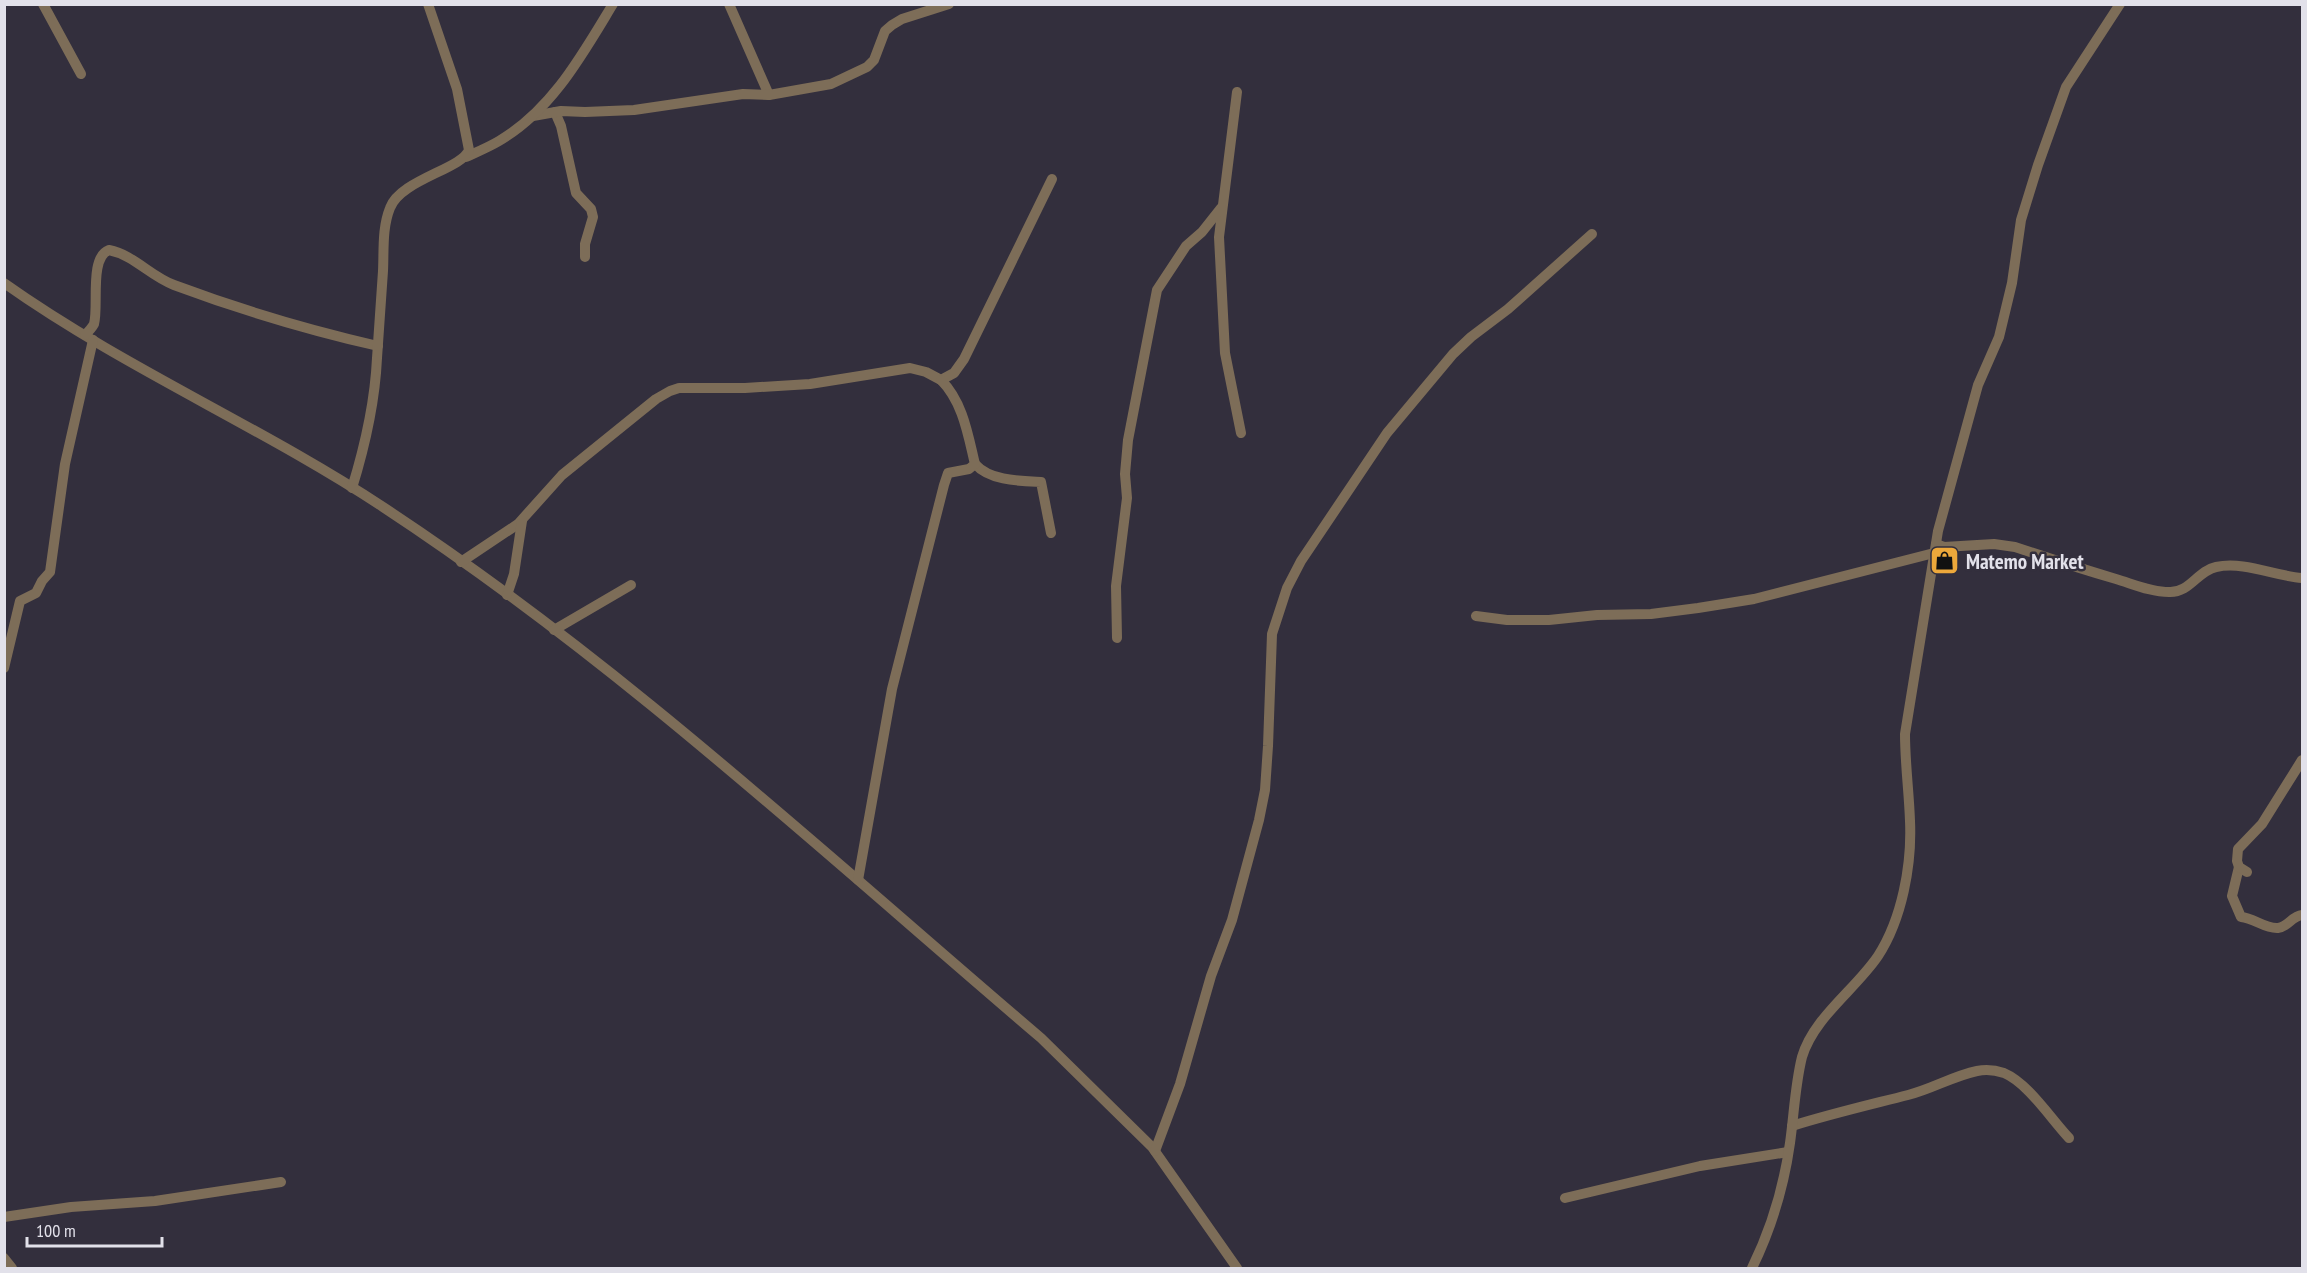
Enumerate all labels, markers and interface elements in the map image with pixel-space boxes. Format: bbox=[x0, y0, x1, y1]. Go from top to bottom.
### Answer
shop icon: Matemo Market bbox=[1929, 545, 1961, 577]
place label: Matemo Market bbox=[1966, 548, 2084, 575]
scale bar bbox=[27, 1210, 162, 1248]
text: 100 m bbox=[36, 1219, 76, 1242]

